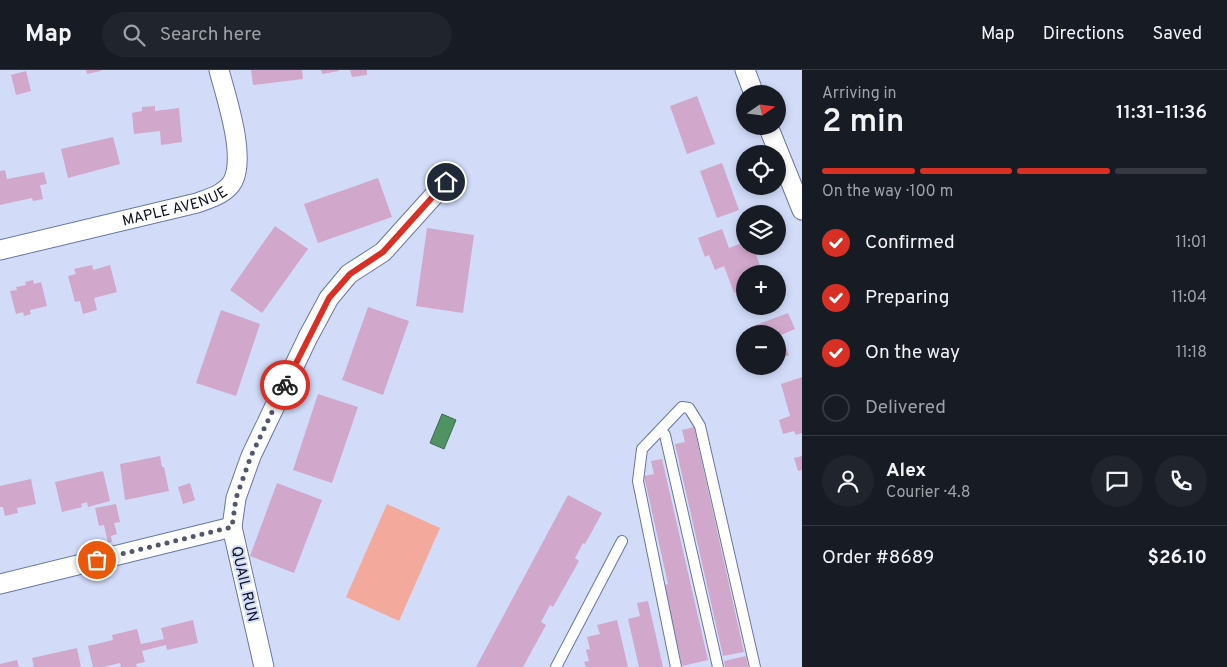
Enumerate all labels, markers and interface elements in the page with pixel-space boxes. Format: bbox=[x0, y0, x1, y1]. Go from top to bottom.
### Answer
search box bbox=[102, 12, 452, 57]
text: Map bbox=[25, 20, 72, 50]
icon: search bbox=[120, 21, 148, 49]
text: Search here bbox=[160, 23, 261, 47]
text: Map bbox=[981, 23, 1015, 46]
text: Directions bbox=[1043, 23, 1125, 46]
text: Saved bbox=[1153, 23, 1202, 46]
text: Arriving in bbox=[822, 84, 897, 104]
north arrow bbox=[736, 85, 786, 135]
map controls bbox=[736, 85, 786, 375]
text: 11:31–11:36 bbox=[1116, 101, 1207, 125]
text: 2 min bbox=[822, 103, 904, 143]
button: locate bbox=[736, 145, 786, 195]
pin bbox=[425, 161, 467, 203]
icon: home bbox=[432, 168, 460, 196]
text: On the way · 100 m bbox=[822, 182, 953, 202]
street label: MAPLE AVENUE bbox=[120, 183, 232, 232]
button: layers bbox=[736, 205, 786, 255]
icon: check bbox=[822, 229, 850, 257]
text: Confirmed bbox=[865, 231, 955, 255]
text: 11:01 bbox=[1175, 233, 1207, 253]
button: + bbox=[736, 265, 786, 315]
icon: check bbox=[822, 284, 850, 312]
text: Preparing bbox=[865, 286, 949, 310]
text: 11:04 bbox=[1171, 288, 1207, 308]
button: − bbox=[736, 325, 786, 375]
icon: check bbox=[822, 339, 850, 367]
text: On the way bbox=[865, 341, 960, 365]
text: 11:18 bbox=[1176, 343, 1207, 363]
courier bbox=[260, 360, 310, 410]
icon: bike bbox=[271, 371, 299, 399]
text: Delivered bbox=[865, 396, 946, 420]
button: person bbox=[822, 455, 874, 507]
button: chat bbox=[1091, 455, 1143, 507]
button: phone bbox=[1155, 455, 1207, 507]
text: Alex bbox=[886, 459, 926, 483]
text: Courier · 4.8 bbox=[886, 483, 970, 503]
pin bbox=[76, 539, 118, 581]
street label: QUAIL RUN bbox=[226, 545, 261, 624]
icon: bag bbox=[83, 546, 111, 574]
text: Order #8689 bbox=[822, 546, 934, 570]
text: $26.10 bbox=[1148, 546, 1207, 570]

